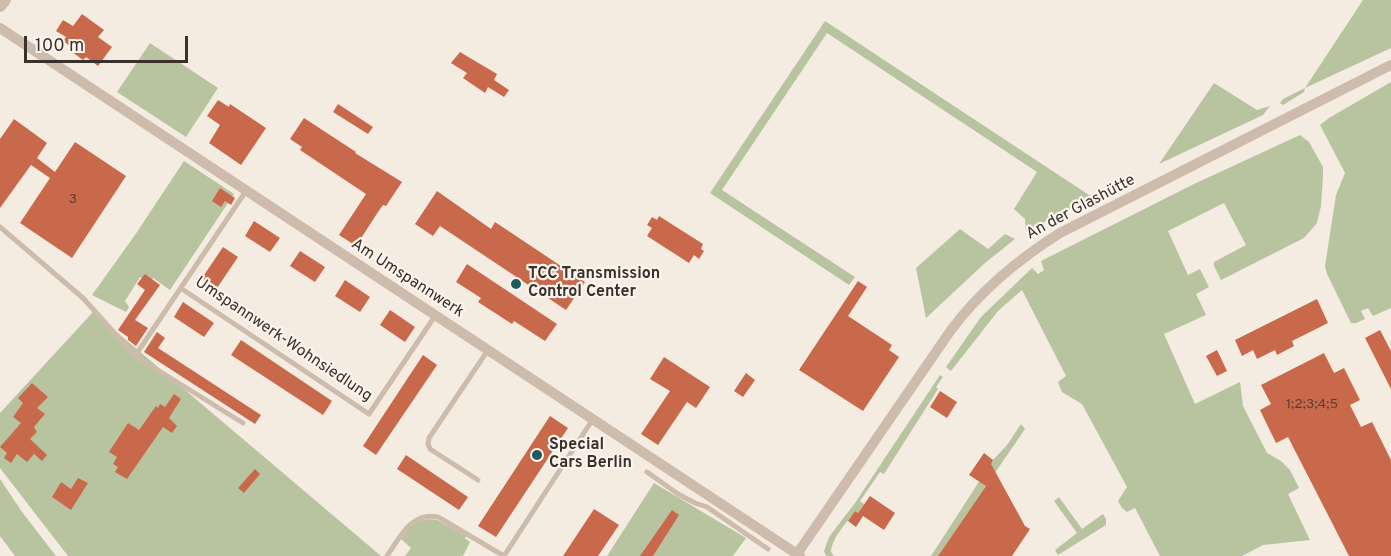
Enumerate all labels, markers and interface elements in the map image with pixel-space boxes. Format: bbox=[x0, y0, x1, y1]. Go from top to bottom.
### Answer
scale bar bbox=[27, 24, 190, 62]
text: 100 m bbox=[35, 35, 84, 58]
street label: An der Glashütte bbox=[1023, 171, 1139, 245]
house number: 3 bbox=[69, 192, 77, 208]
street label: Am Umspannwerk bbox=[347, 235, 467, 323]
place label: TCC Transmission Control Center bbox=[528, 265, 660, 303]
street label: Umspannwerk-Wohnsiedlung bbox=[191, 273, 375, 407]
marker: TCC Transmission Control Center bbox=[509, 277, 523, 291]
house number: 1;2;3;4;5 bbox=[1286, 397, 1338, 413]
place label: Special Cars Berlin bbox=[549, 436, 632, 474]
marker: Special Cars Berlin bbox=[530, 448, 544, 462]

